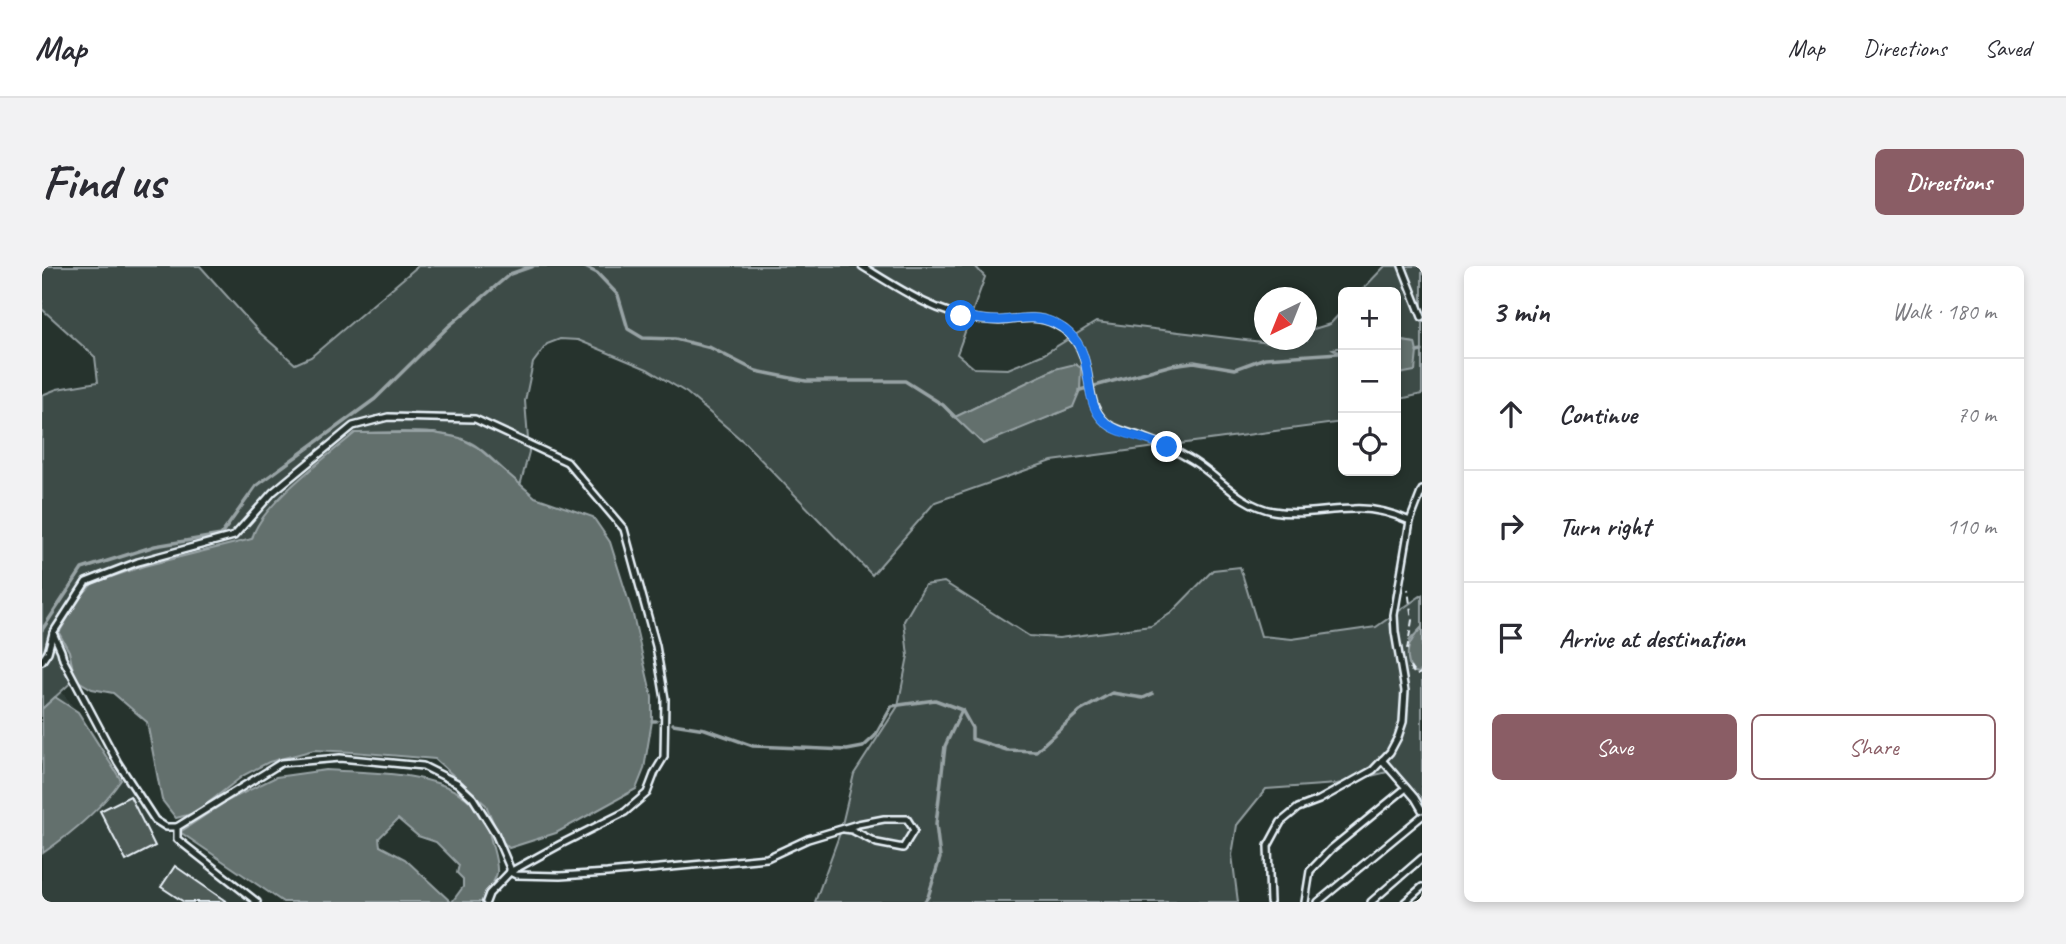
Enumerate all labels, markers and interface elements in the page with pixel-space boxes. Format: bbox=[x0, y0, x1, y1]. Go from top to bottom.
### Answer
text: Map bbox=[35, 27, 86, 69]
text: Map bbox=[1788, 33, 1825, 63]
text: Directions bbox=[1863, 33, 1946, 63]
text: Saved bbox=[1984, 33, 2031, 63]
button: Directions bbox=[1875, 149, 2024, 215]
text: Find us bbox=[42, 151, 164, 213]
north arrow bbox=[1254, 287, 1317, 350]
map controls bbox=[1338, 287, 1401, 476]
button: + bbox=[1338, 287, 1401, 350]
text: 3 min bbox=[1492, 293, 1549, 331]
text: Walk · 180 m bbox=[1892, 297, 1996, 326]
route start bbox=[945, 300, 976, 331]
button: − bbox=[1338, 350, 1401, 413]
icon: ahead bbox=[1492, 395, 1530, 433]
text: Continue bbox=[1559, 398, 1637, 431]
text: 70 m bbox=[1957, 400, 1996, 429]
button: locate bbox=[1338, 413, 1401, 476]
route end bbox=[1151, 431, 1182, 462]
icon: right bbox=[1492, 507, 1530, 545]
text: Turn right bbox=[1559, 510, 1650, 543]
text: 110 m bbox=[1947, 512, 1996, 541]
icon: arrive bbox=[1492, 619, 1530, 657]
text: Arrive at destination bbox=[1559, 622, 1745, 655]
button: Save bbox=[1492, 714, 1737, 780]
button: Share bbox=[1751, 714, 1996, 780]

